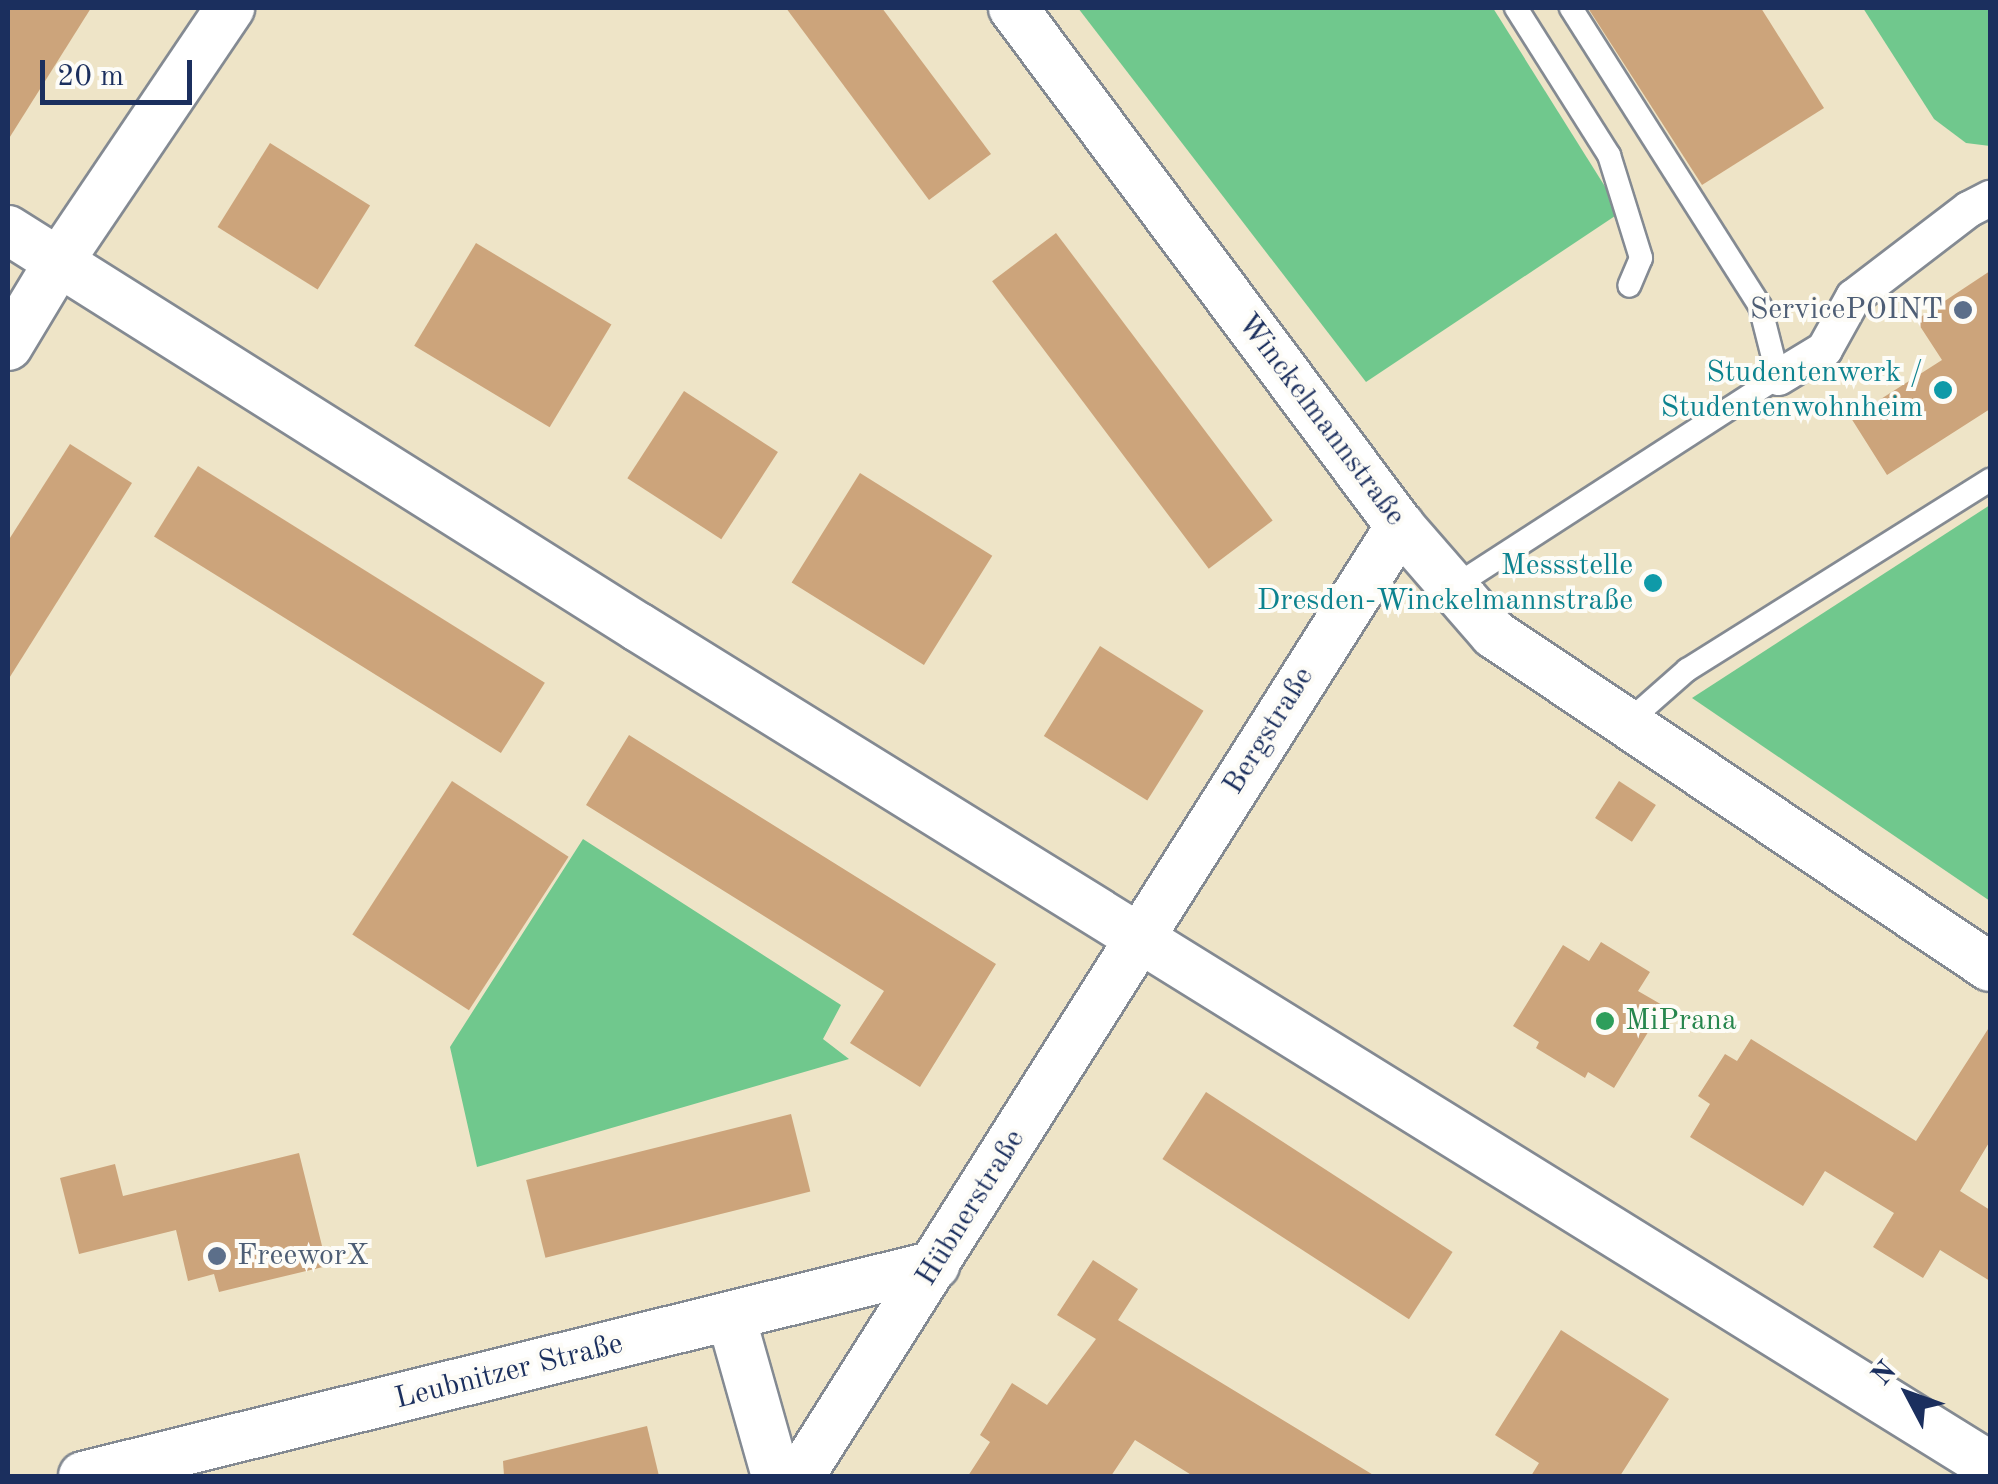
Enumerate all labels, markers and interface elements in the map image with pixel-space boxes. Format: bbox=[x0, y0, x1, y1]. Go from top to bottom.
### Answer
scale bar bbox=[45, 40, 198, 102]
text: 20 m bbox=[57, 62, 124, 92]
place label: ServicePOINT bbox=[1750, 292, 1943, 328]
marker: ServicePOINT bbox=[1952, 299, 1974, 321]
street label: Winckelmannstraße bbox=[1229, 307, 1413, 533]
place label: Studentenwerk / Studentenwohnheim bbox=[1660, 355, 1923, 426]
marker: Studentenwerk / Studentenwohnheim bbox=[1932, 379, 1954, 401]
place label: Messstelle Dresden-Winckelmannstraße bbox=[1257, 548, 1633, 618]
marker: Messstelle Dresden-Winckelmannstraße bbox=[1642, 572, 1664, 594]
street label: Bergstraße bbox=[1216, 661, 1322, 801]
place label: MiPrana bbox=[1625, 1003, 1737, 1039]
marker: MiPrana bbox=[1594, 1010, 1616, 1032]
street label: Hübnerstraße bbox=[909, 1123, 1033, 1293]
place label: FreeworX bbox=[237, 1238, 369, 1274]
marker: FreeworX bbox=[206, 1245, 228, 1267]
street label: Leubnitzer Straße bbox=[391, 1326, 627, 1418]
north arrow bbox=[1858, 1344, 1958, 1444]
text: N bbox=[1868, 1357, 1903, 1392]

